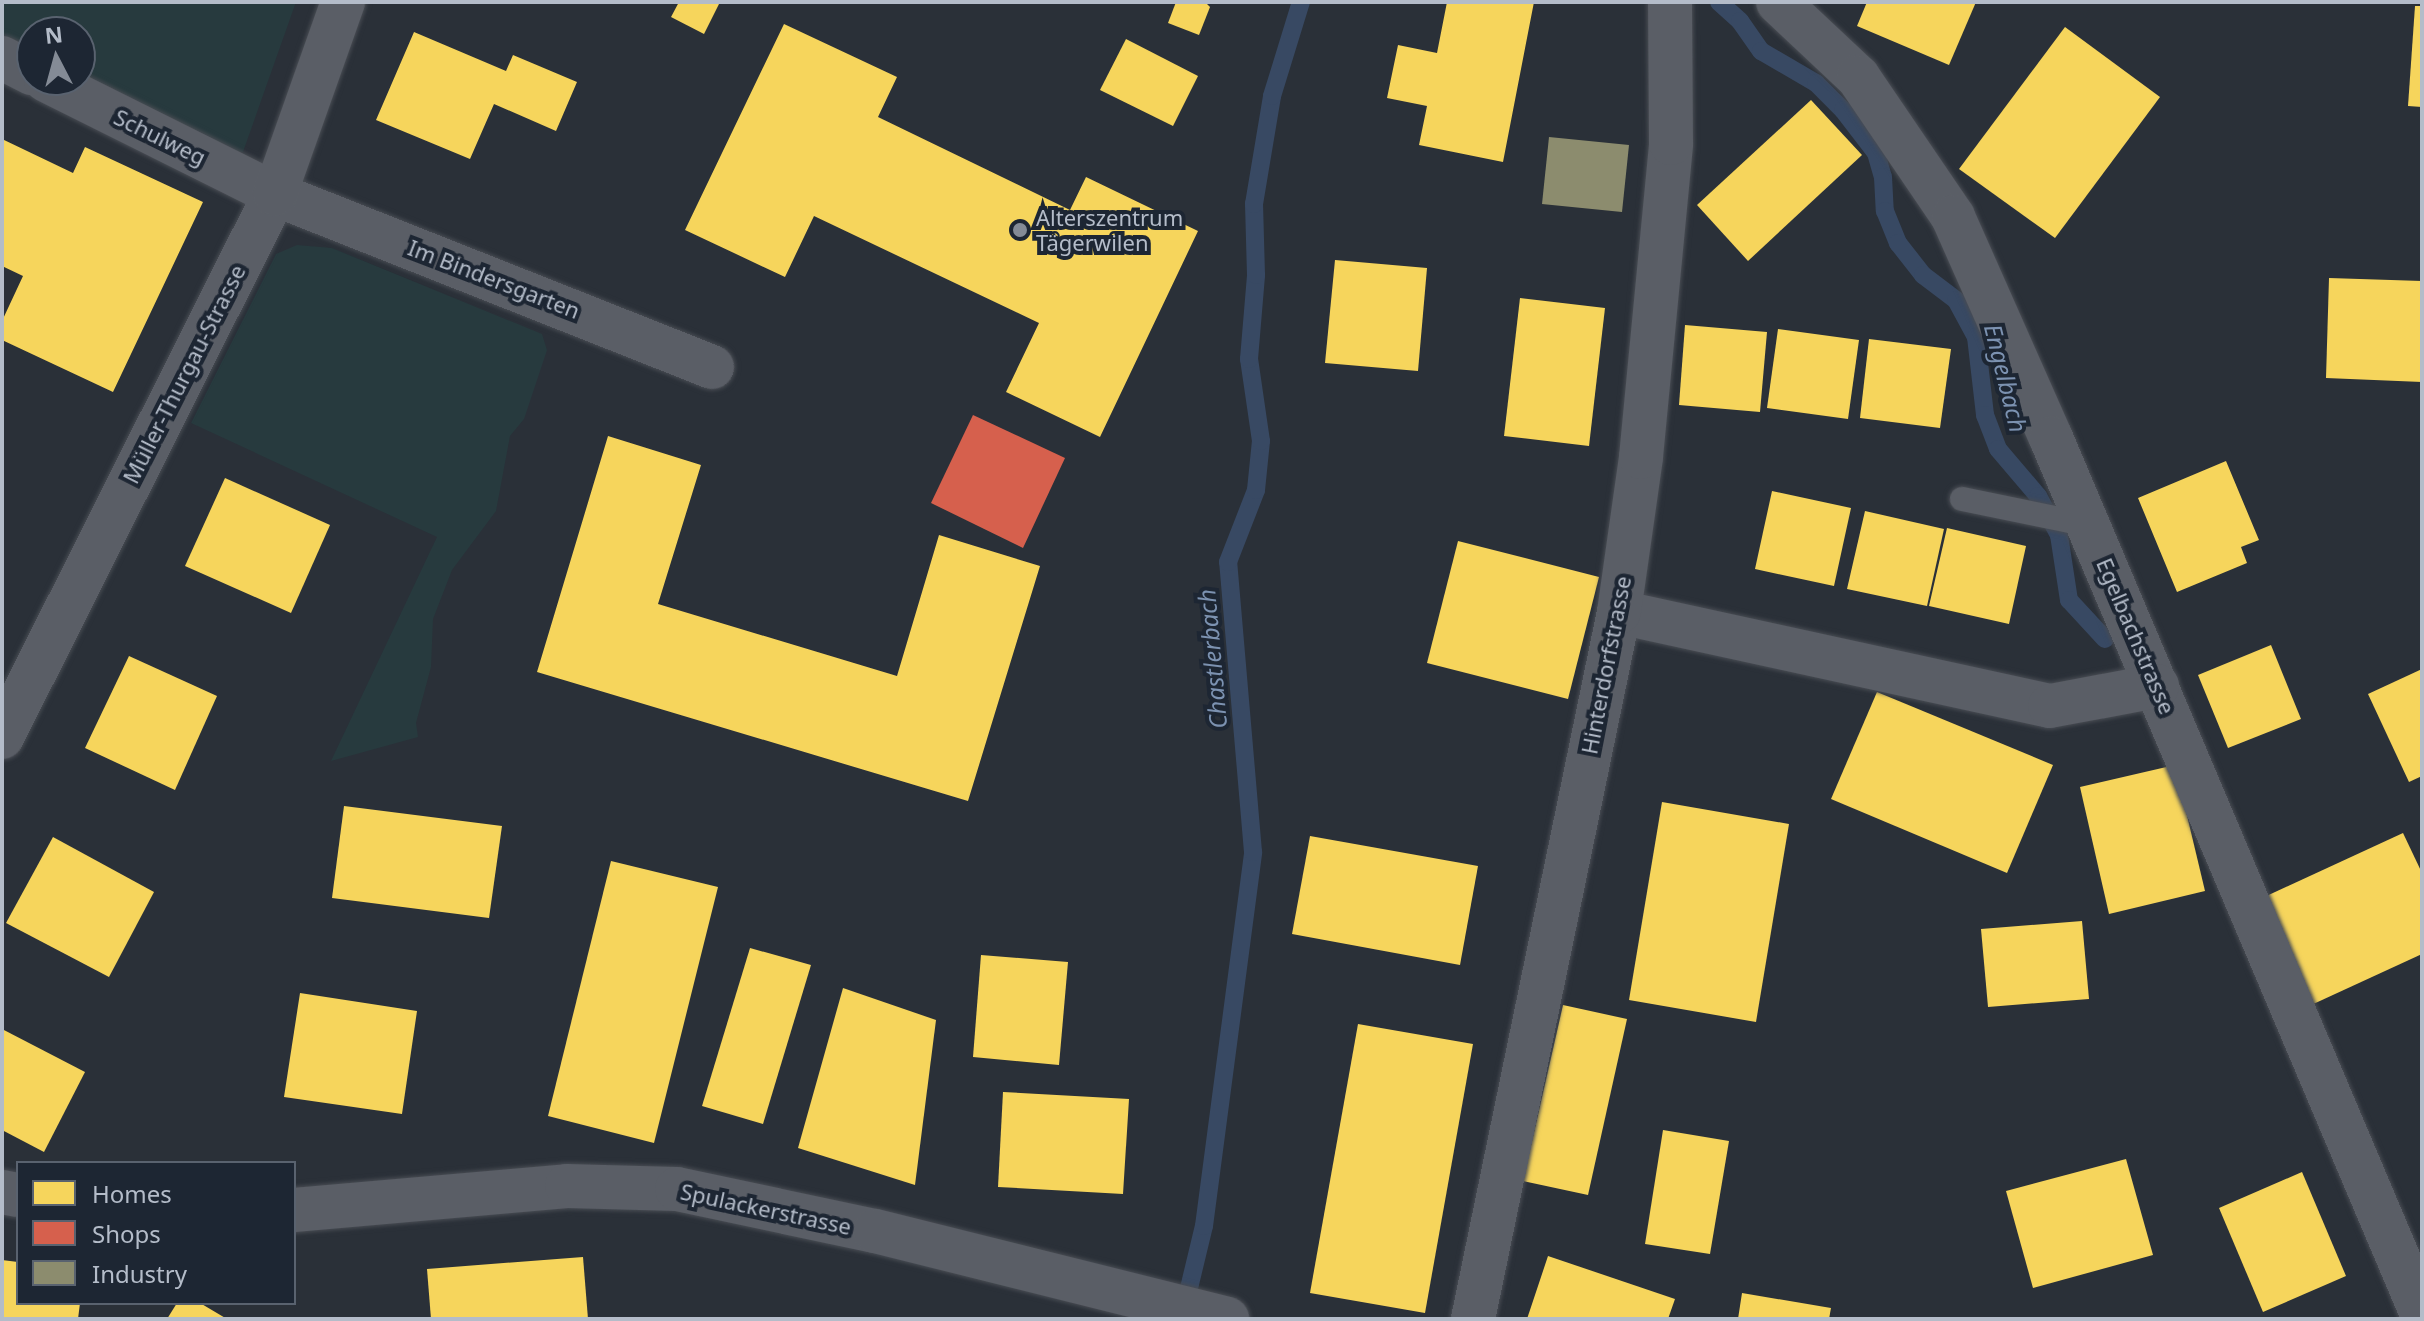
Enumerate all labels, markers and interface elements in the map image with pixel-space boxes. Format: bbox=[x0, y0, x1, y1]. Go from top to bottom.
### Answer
north arrow bbox=[16, 16, 96, 96]
text: N bbox=[43, 18, 64, 50]
street label: Schulweg bbox=[110, 103, 210, 171]
place label: Alterszentrum Tägerwilen bbox=[1036, 204, 1183, 256]
marker: Alterszentrum Tägerwilen bbox=[1011, 221, 1029, 239]
street label: Im Bindersgarten bbox=[404, 234, 584, 324]
street label: Müller-Thurgau-Strasse bbox=[117, 260, 251, 488]
water label: Engelbach bbox=[1979, 321, 2033, 435]
street label: Egelbachstrasse bbox=[2091, 554, 2181, 718]
street label: Hinterdorfstrasse bbox=[1576, 574, 1636, 756]
water label: Chastlerbach bbox=[1192, 588, 1232, 730]
legend bbox=[16, 1161, 296, 1305]
text: Homes bbox=[92, 1177, 172, 1210]
street label: Spulackerstrasse bbox=[678, 1178, 854, 1240]
text: Shops bbox=[92, 1217, 161, 1250]
text: Industry bbox=[92, 1257, 187, 1290]

